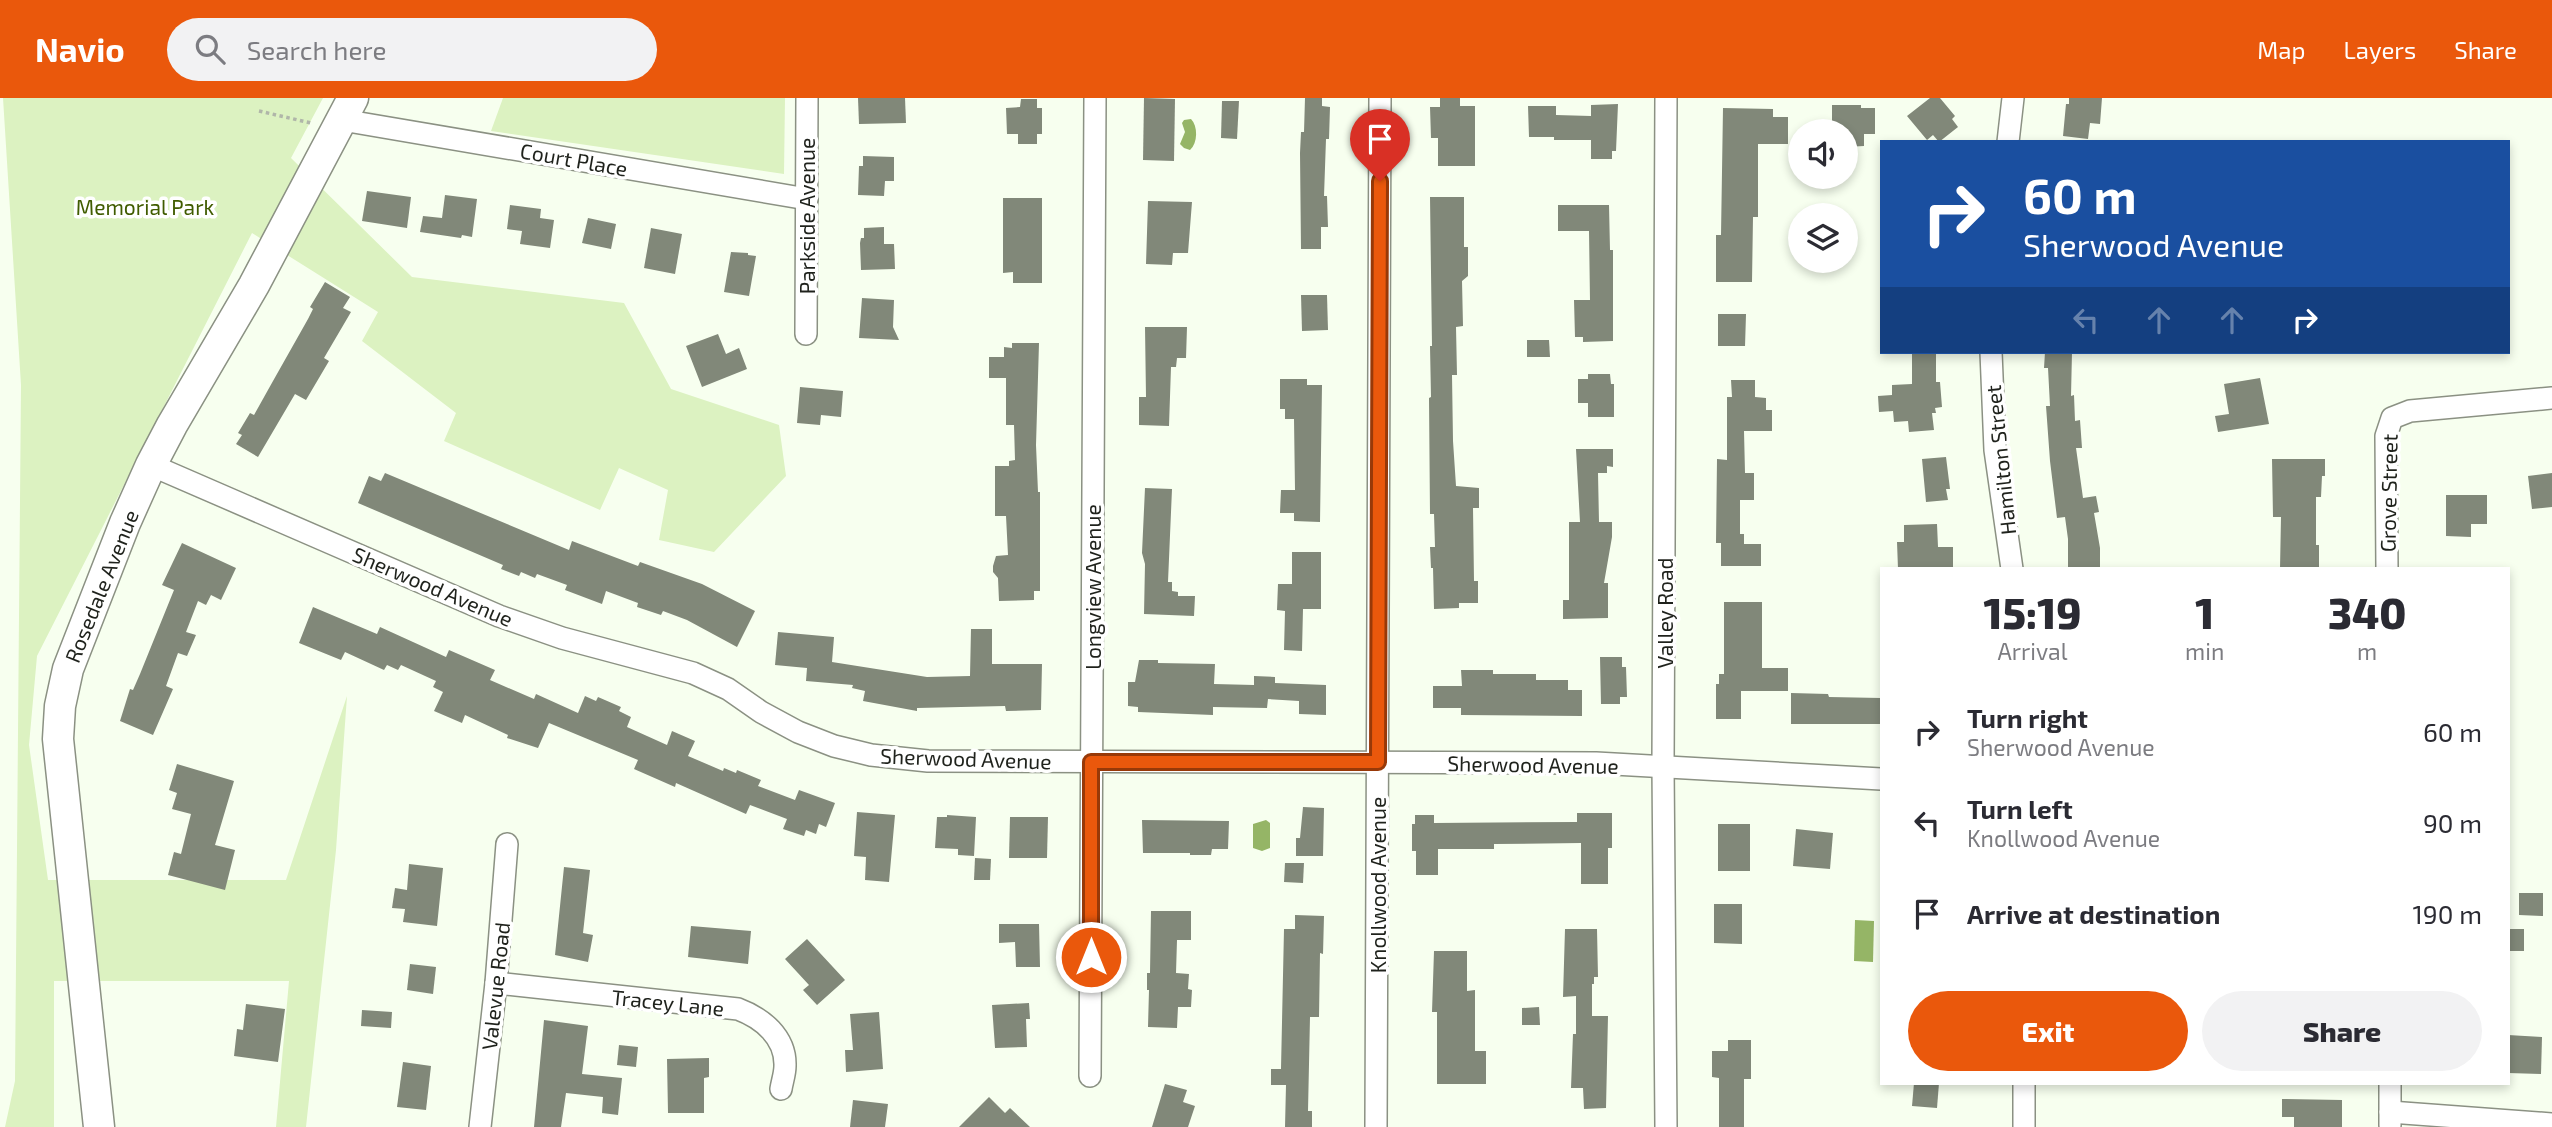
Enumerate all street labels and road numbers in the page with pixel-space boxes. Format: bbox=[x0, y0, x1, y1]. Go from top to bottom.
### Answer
street label: Court Place bbox=[518, 137, 630, 181]
street label: Parkside Avenue bbox=[794, 138, 819, 294]
street label: Hamilton Street bbox=[1980, 384, 2020, 536]
street label: Grove Street bbox=[2374, 434, 2402, 552]
street label: Longview Avenue bbox=[1080, 504, 1105, 670]
street label: Rosedale Avenue bbox=[59, 506, 143, 666]
street label: Sherwood Avenue bbox=[349, 541, 517, 631]
street label: Valley Road bbox=[1652, 557, 1677, 669]
street label: Sherwood Avenue bbox=[880, 743, 1052, 773]
street label: Sherwood Avenue bbox=[1447, 750, 1619, 778]
street label: Knollwood Avenue bbox=[1365, 797, 1390, 973]
street label: Valevue Road bbox=[476, 921, 514, 1051]
street label: Tracey Lane bbox=[611, 984, 725, 1020]

